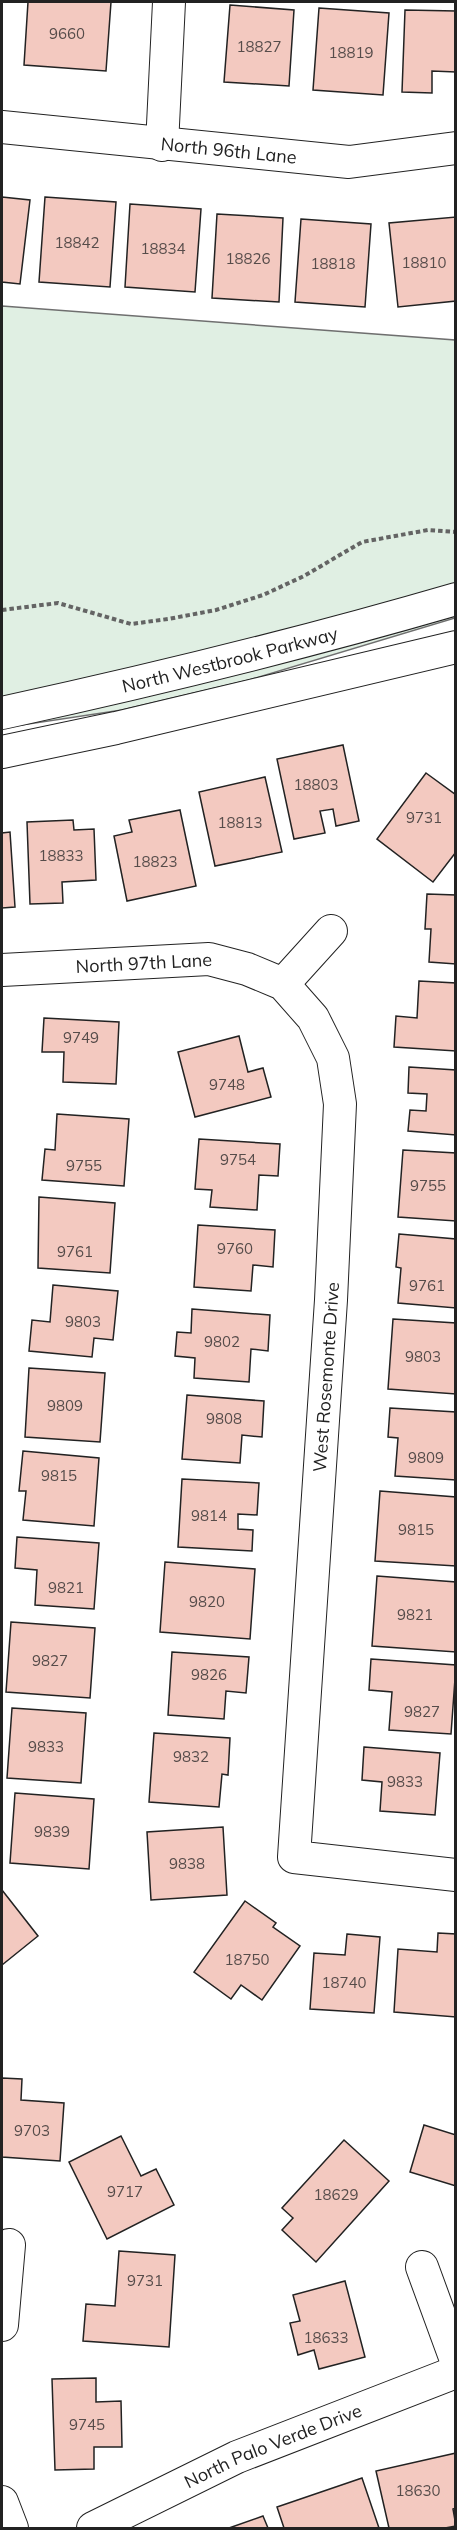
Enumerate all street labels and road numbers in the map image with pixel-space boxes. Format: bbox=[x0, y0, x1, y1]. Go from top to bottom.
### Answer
street label: North 96th Lane bbox=[160, 132, 298, 168]
street label: North Westbrook Parkway bbox=[120, 621, 340, 697]
street label: North 97th Lane bbox=[75, 947, 213, 978]
street label: West Rosemonte Drive bbox=[308, 1281, 344, 1473]
street label: North Palo Verde Drive bbox=[180, 2398, 365, 2493]

